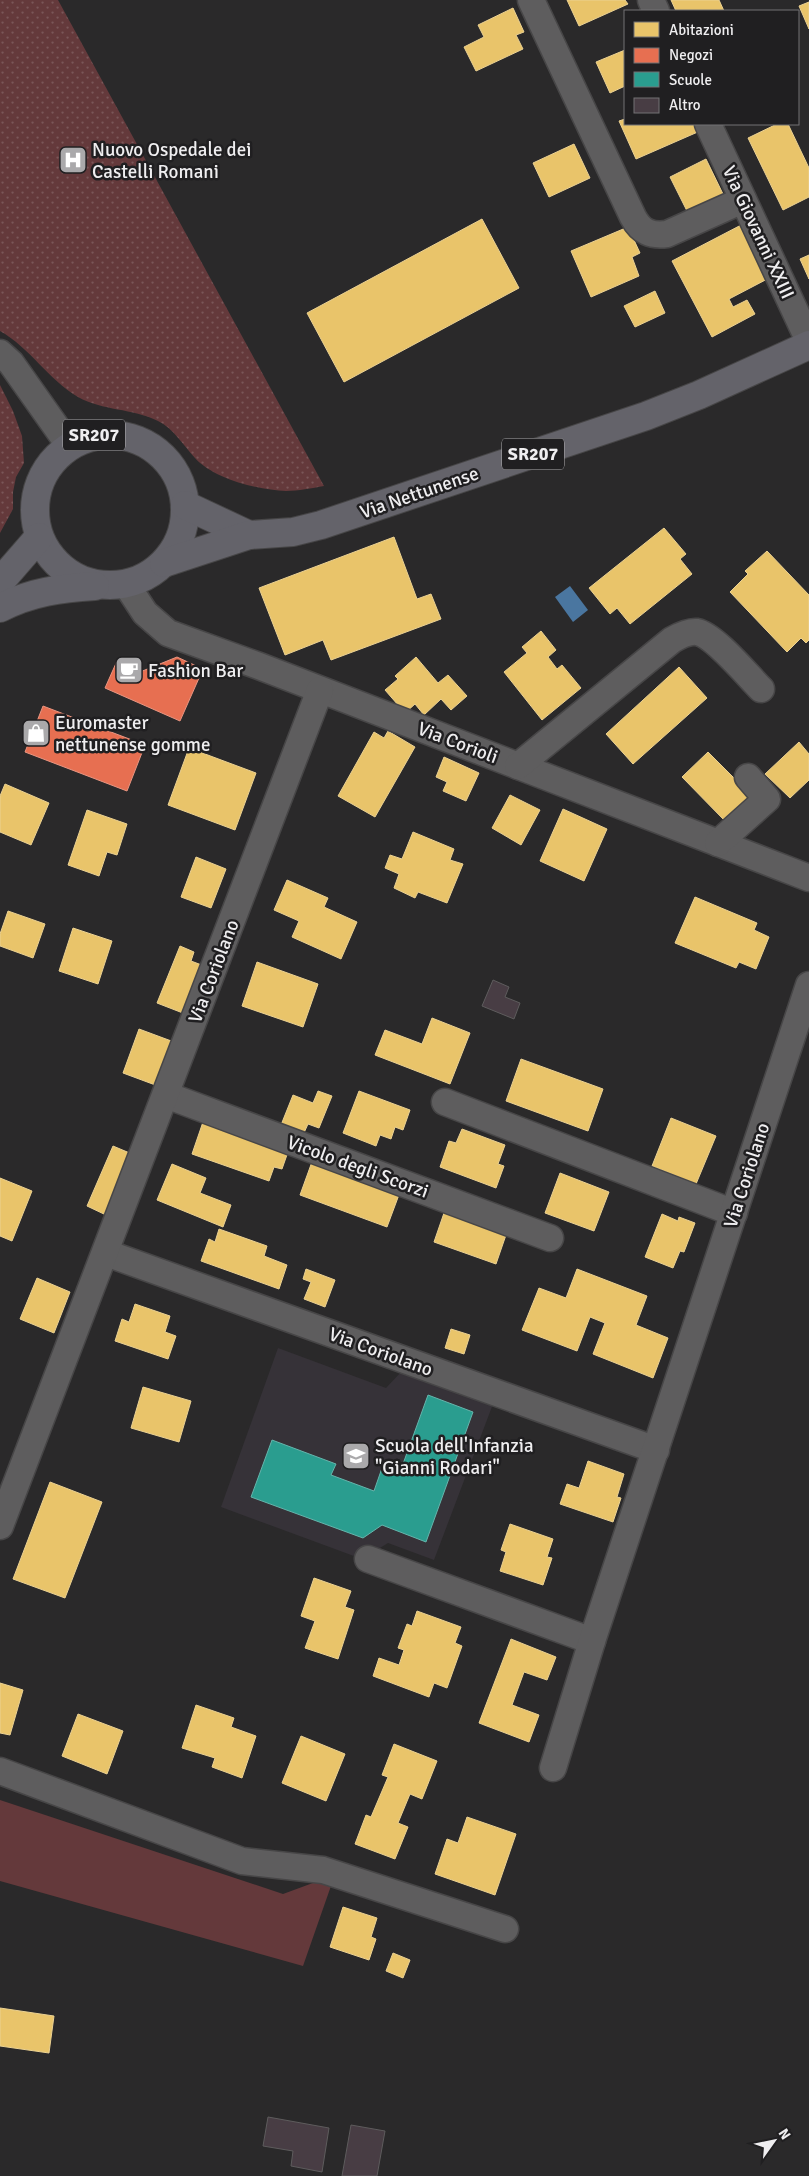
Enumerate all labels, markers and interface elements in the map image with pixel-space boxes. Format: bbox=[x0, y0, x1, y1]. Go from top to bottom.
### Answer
legend bbox=[624, 10, 799, 125]
text: Abitazioni bbox=[669, 21, 734, 39]
text: Negozi bbox=[669, 46, 713, 64]
text: Scuole bbox=[669, 71, 712, 89]
text: Altro bbox=[669, 96, 701, 114]
place label: Nuovo Ospedale dei Castelli Romani bbox=[92, 138, 251, 184]
hospital icon: Nuovo Ospedale dei Castelli Romani bbox=[58, 145, 88, 175]
street label: Via Giovanni XXIII bbox=[717, 162, 799, 303]
road number: SR207 bbox=[63, 420, 125, 450]
road number: SR207 bbox=[502, 438, 564, 469]
street label: Via Nettunense bbox=[357, 461, 482, 524]
cafe icon: Fashion Bar bbox=[114, 655, 144, 685]
place label: Fashion Bar bbox=[148, 659, 243, 683]
place label: Euromaster nettunense gomme bbox=[55, 711, 211, 757]
street label: Via Corioli bbox=[414, 717, 501, 769]
shop icon: Euromaster nettunense gomme bbox=[21, 718, 51, 748]
street label: Via Coriolano bbox=[183, 916, 245, 1027]
street label: Via Coriolano bbox=[719, 1120, 775, 1231]
street label: Vicolo degli Scorzi bbox=[284, 1130, 432, 1204]
street label: Via Coriolano bbox=[325, 1322, 436, 1382]
place label: Scuola dell'Infanzia "Gianni Rodari" bbox=[375, 1434, 534, 1480]
school or university icon: Scuola dell'Infanzia "Gianni Rodari" bbox=[341, 1441, 371, 1471]
north arrow bbox=[749, 2116, 799, 2166]
text: N bbox=[775, 2125, 794, 2143]

